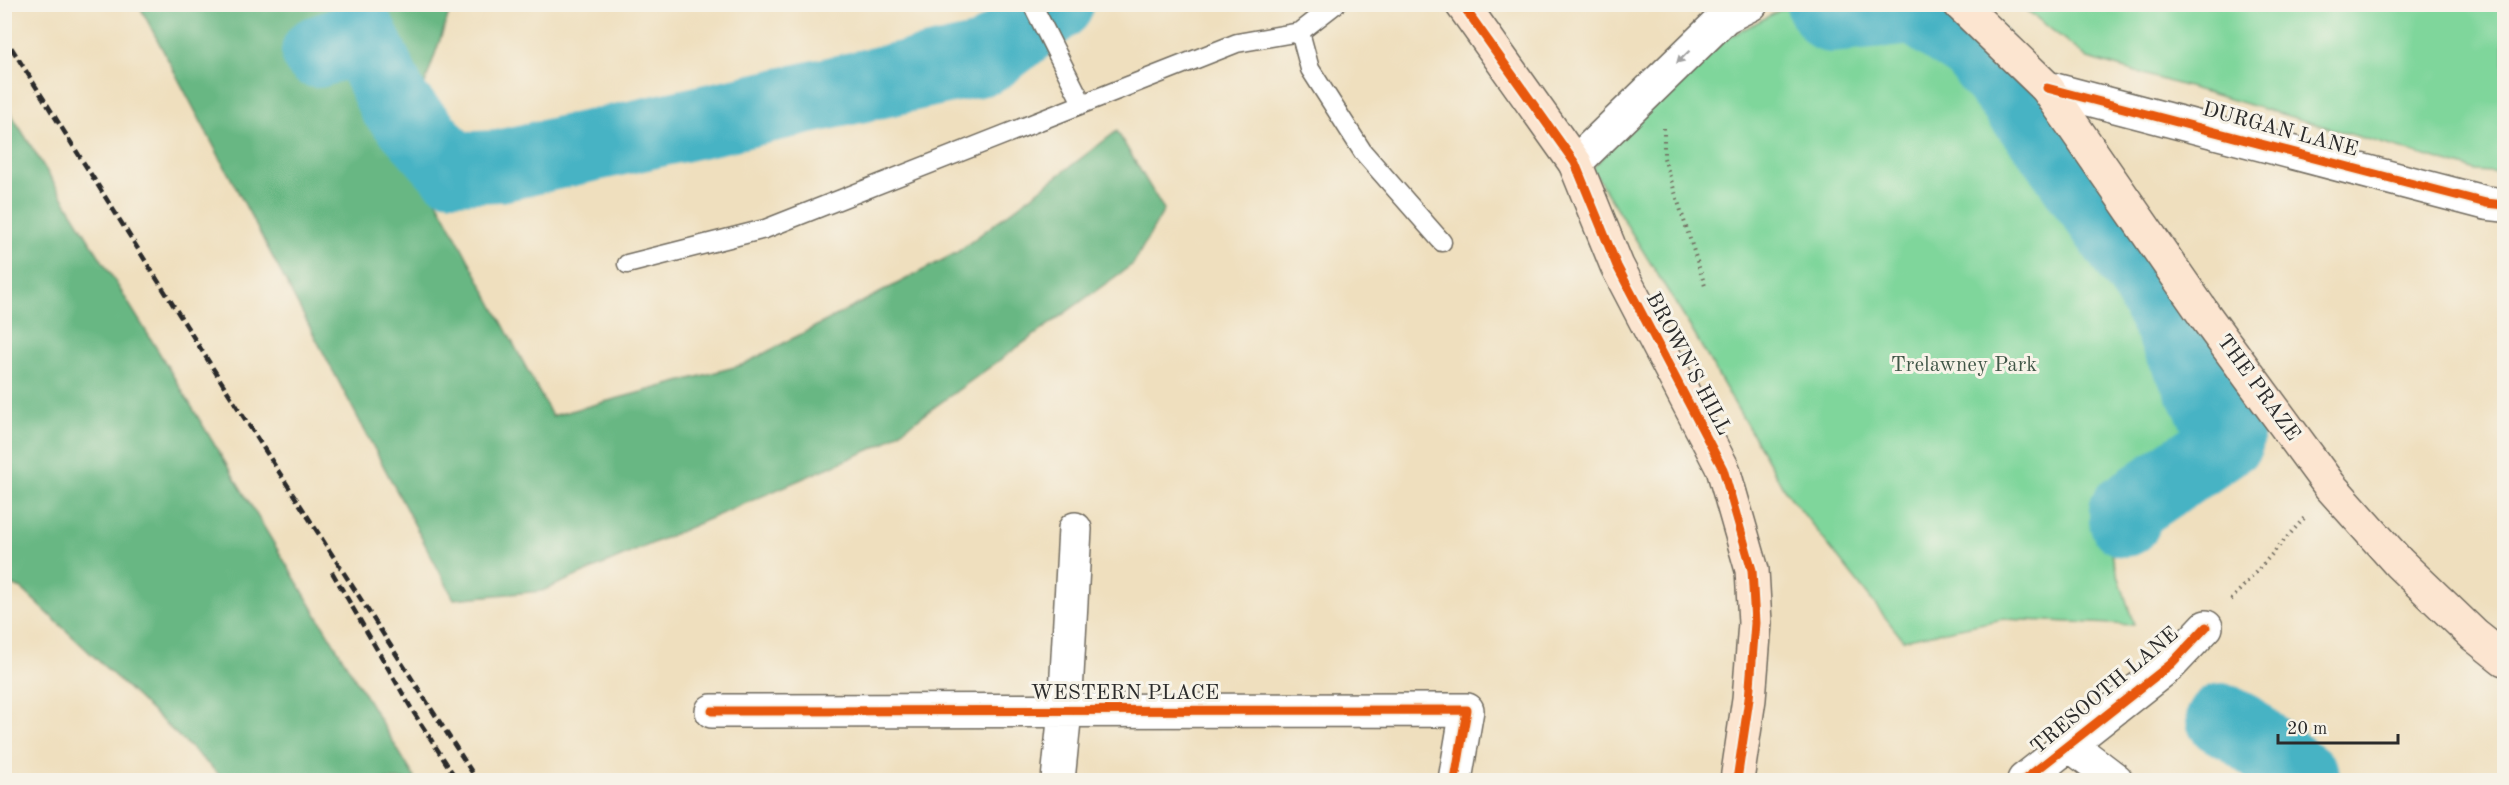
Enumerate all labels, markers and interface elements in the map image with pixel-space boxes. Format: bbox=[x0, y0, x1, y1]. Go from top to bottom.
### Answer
one-way arrow bbox=[1676, 50, 1691, 64]
street label: DURGAN LANE bbox=[2200, 99, 2360, 161]
street label: BROWN'S HILL bbox=[1642, 289, 1734, 439]
street label: THE PRAZE bbox=[2213, 331, 2303, 445]
park label: Trelawney Park bbox=[1891, 355, 2037, 376]
street label: TRESOOTH LANE bbox=[2027, 623, 2183, 759]
street label: WESTERN PLACE bbox=[1031, 683, 1219, 704]
scale bar bbox=[2278, 707, 2398, 745]
text: 20 m bbox=[2287, 720, 2327, 738]

